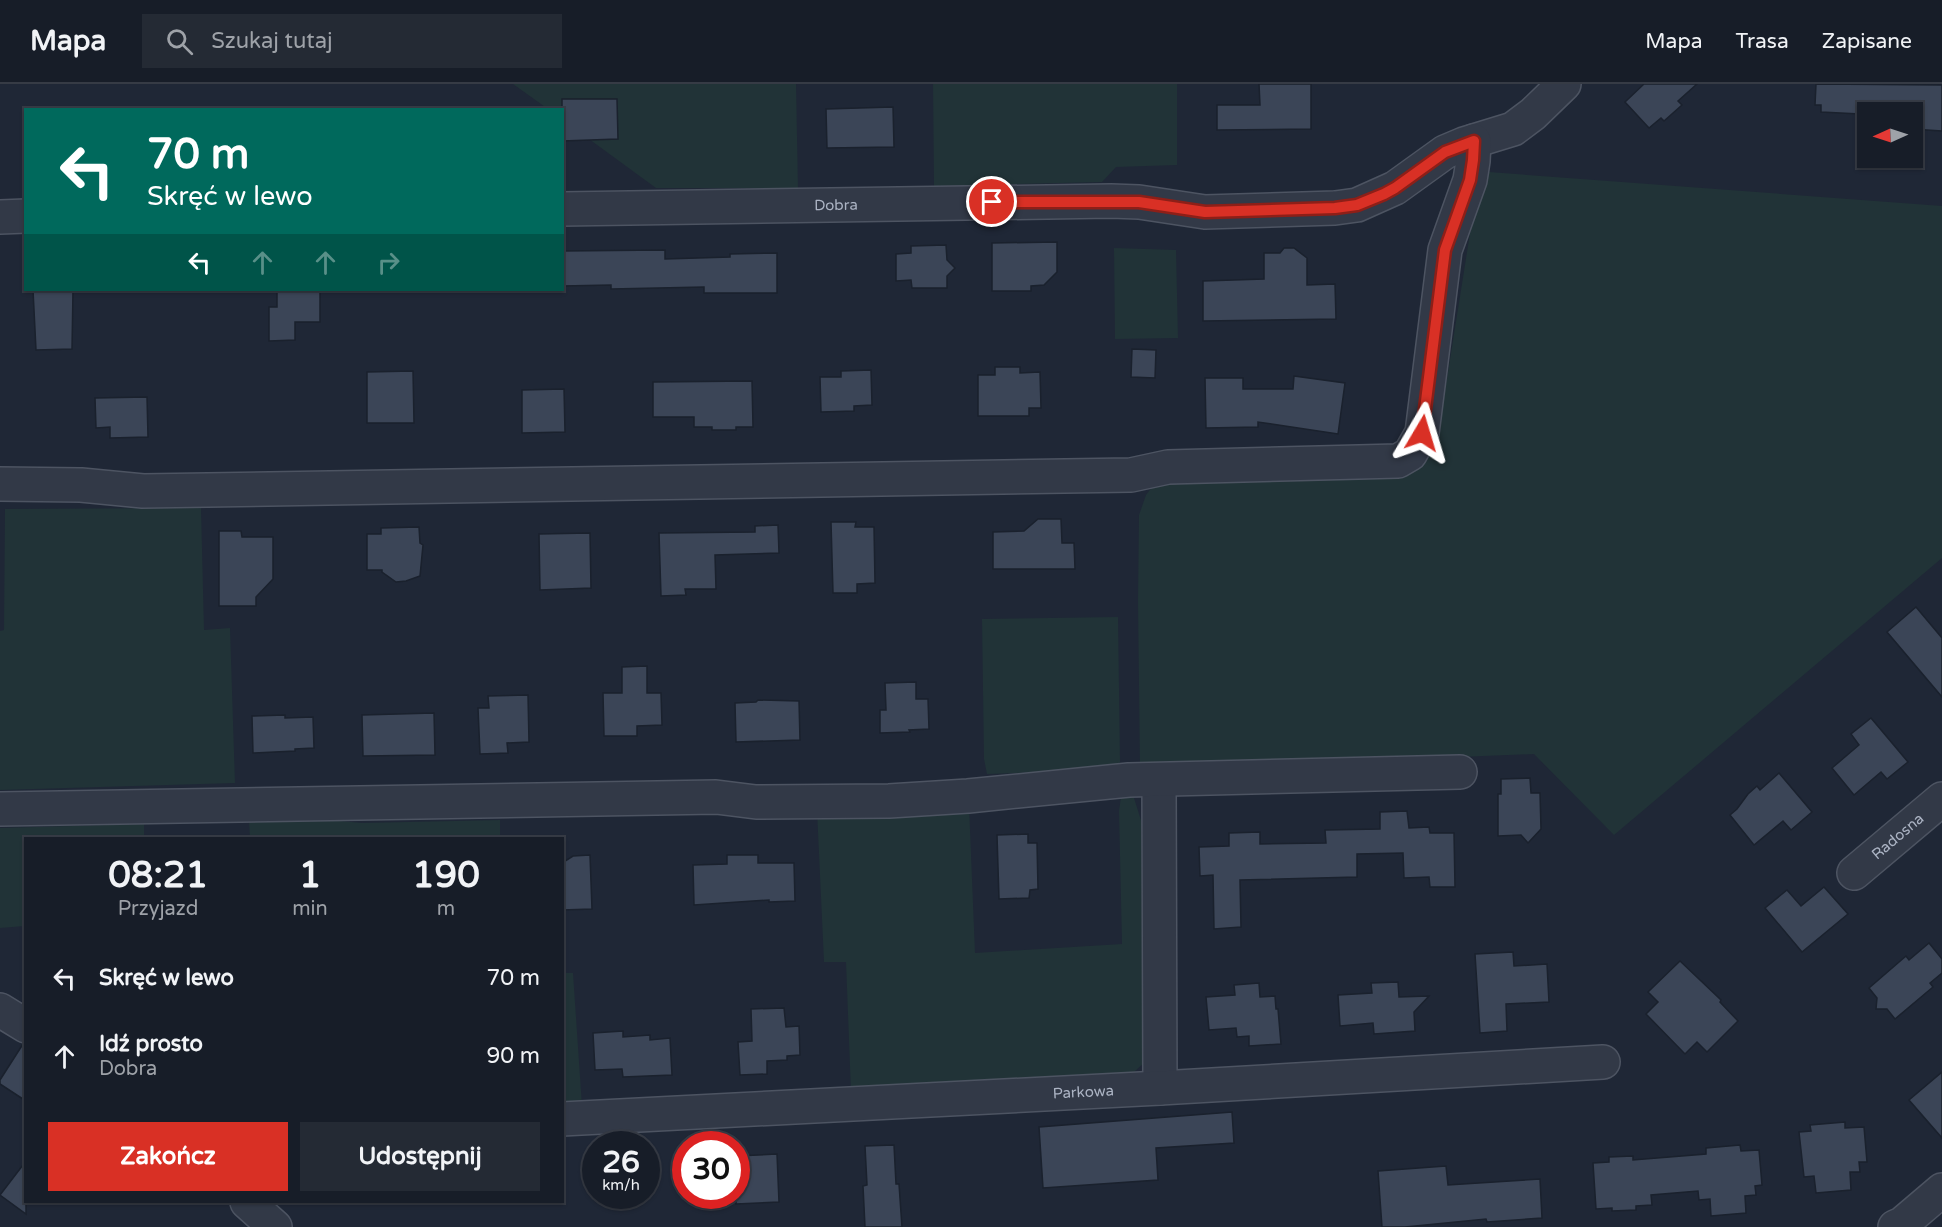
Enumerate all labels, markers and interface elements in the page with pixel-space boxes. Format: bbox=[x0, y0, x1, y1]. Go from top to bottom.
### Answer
search box bbox=[142, 14, 562, 68]
text: Mapa bbox=[30, 24, 106, 58]
icon: search bbox=[163, 25, 196, 58]
text: Szukaj tutaj bbox=[211, 28, 333, 54]
text: Mapa bbox=[1645, 29, 1702, 54]
text: Trasa bbox=[1735, 29, 1789, 54]
text: Zapisane bbox=[1822, 29, 1912, 54]
north arrow bbox=[1857, 102, 1923, 168]
map controls bbox=[1857, 102, 1923, 168]
text: 70 m bbox=[147, 129, 249, 180]
icon: left bbox=[48, 132, 126, 210]
pin bbox=[966, 176, 1017, 227]
text: Skręć w lewo bbox=[147, 180, 313, 213]
icon: arrive bbox=[975, 185, 1008, 218]
street label: Dobra bbox=[814, 196, 858, 214]
icon: left bbox=[183, 246, 216, 279]
icon: ahead bbox=[246, 246, 279, 279]
icon: ahead bbox=[309, 246, 342, 279]
icon: right bbox=[372, 246, 405, 279]
position arrow bbox=[1390, 401, 1454, 465]
street label: Radosna bbox=[1868, 809, 1927, 863]
text: 08:21 bbox=[108, 854, 208, 897]
text: 1 bbox=[299, 854, 321, 897]
text: 190 bbox=[412, 854, 480, 897]
text: Przyjazd bbox=[118, 897, 198, 921]
text: min bbox=[292, 897, 328, 921]
text: m bbox=[437, 897, 455, 921]
icon: left bbox=[48, 962, 81, 995]
text: Skręć w lewo bbox=[99, 965, 234, 991]
text: 70 m bbox=[486, 965, 540, 991]
text: Idź prosto bbox=[99, 1031, 203, 1057]
icon: ahead bbox=[48, 1040, 81, 1073]
text: 90 m bbox=[486, 1043, 540, 1069]
text: Dobra bbox=[99, 1057, 157, 1081]
street label: Parkowa bbox=[1052, 1081, 1114, 1103]
button: Zakończ bbox=[48, 1122, 288, 1191]
button: Udostępnij bbox=[300, 1122, 540, 1191]
speed limit sign: 30 bbox=[672, 1131, 750, 1209]
text: 26 bbox=[602, 1144, 640, 1181]
text: km/h bbox=[602, 1176, 640, 1194]

